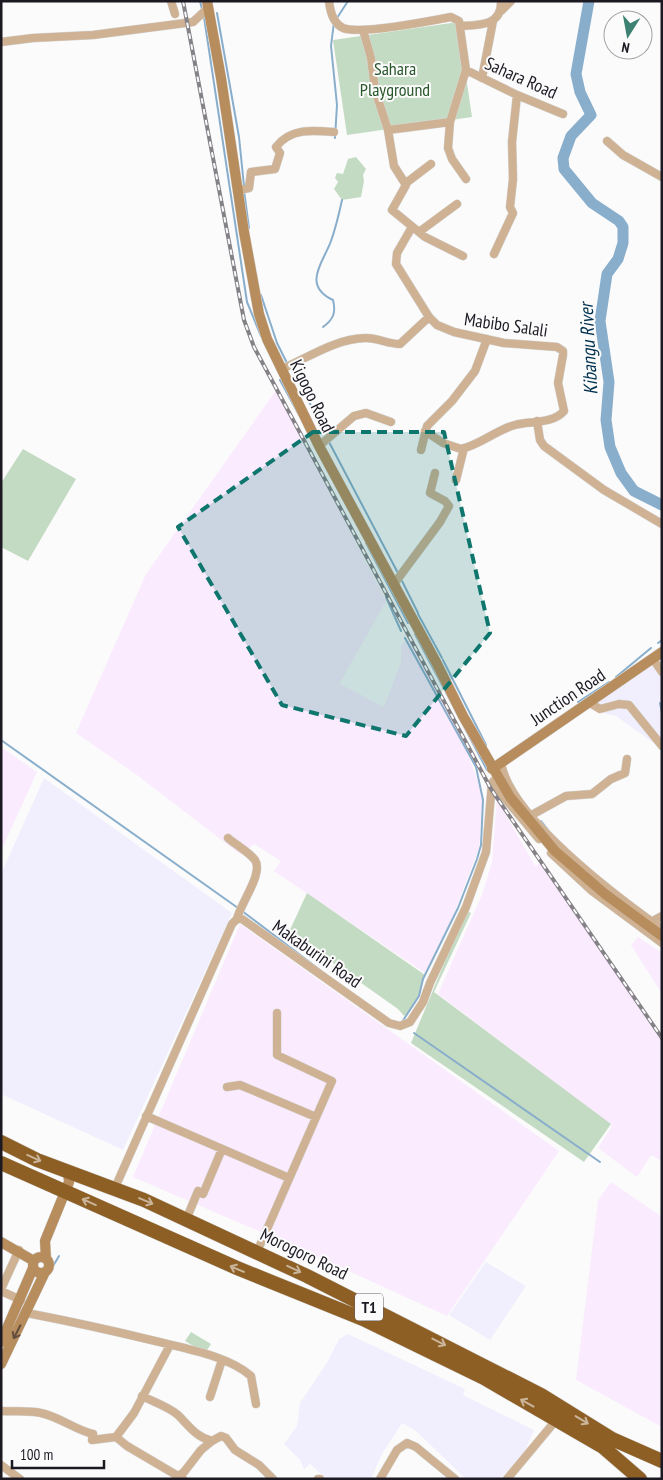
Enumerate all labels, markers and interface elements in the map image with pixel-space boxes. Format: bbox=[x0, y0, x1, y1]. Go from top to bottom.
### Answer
north arrow bbox=[603, 10, 653, 60]
text: N bbox=[620, 38, 631, 57]
street label: Sahara Road bbox=[481, 51, 561, 104]
park label: Sahara Playground bbox=[360, 57, 430, 101]
water label: Kibangu River bbox=[573, 300, 602, 395]
street label: Mabibo Salali bbox=[463, 307, 549, 342]
street label: Kigogo Road bbox=[285, 355, 340, 436]
street label: Junction Road bbox=[525, 663, 610, 731]
street label: Makaburini Road bbox=[268, 914, 366, 993]
one-way arrow bbox=[26, 1153, 41, 1163]
one-way arrow bbox=[82, 1196, 97, 1206]
one-way arrow bbox=[138, 1197, 153, 1207]
street label: Morogoro Road bbox=[257, 1222, 352, 1285]
one-way arrow bbox=[230, 1263, 245, 1273]
one-way arrow bbox=[286, 1265, 301, 1275]
road number: T1 bbox=[355, 1294, 383, 1320]
one-way arrow bbox=[12, 1324, 22, 1339]
one-way arrow bbox=[431, 1338, 446, 1347]
one-way arrow bbox=[521, 1397, 535, 1407]
one-way arrow bbox=[574, 1415, 588, 1425]
scale bar bbox=[12, 1438, 105, 1470]
text: 100 m bbox=[20, 1445, 53, 1464]

